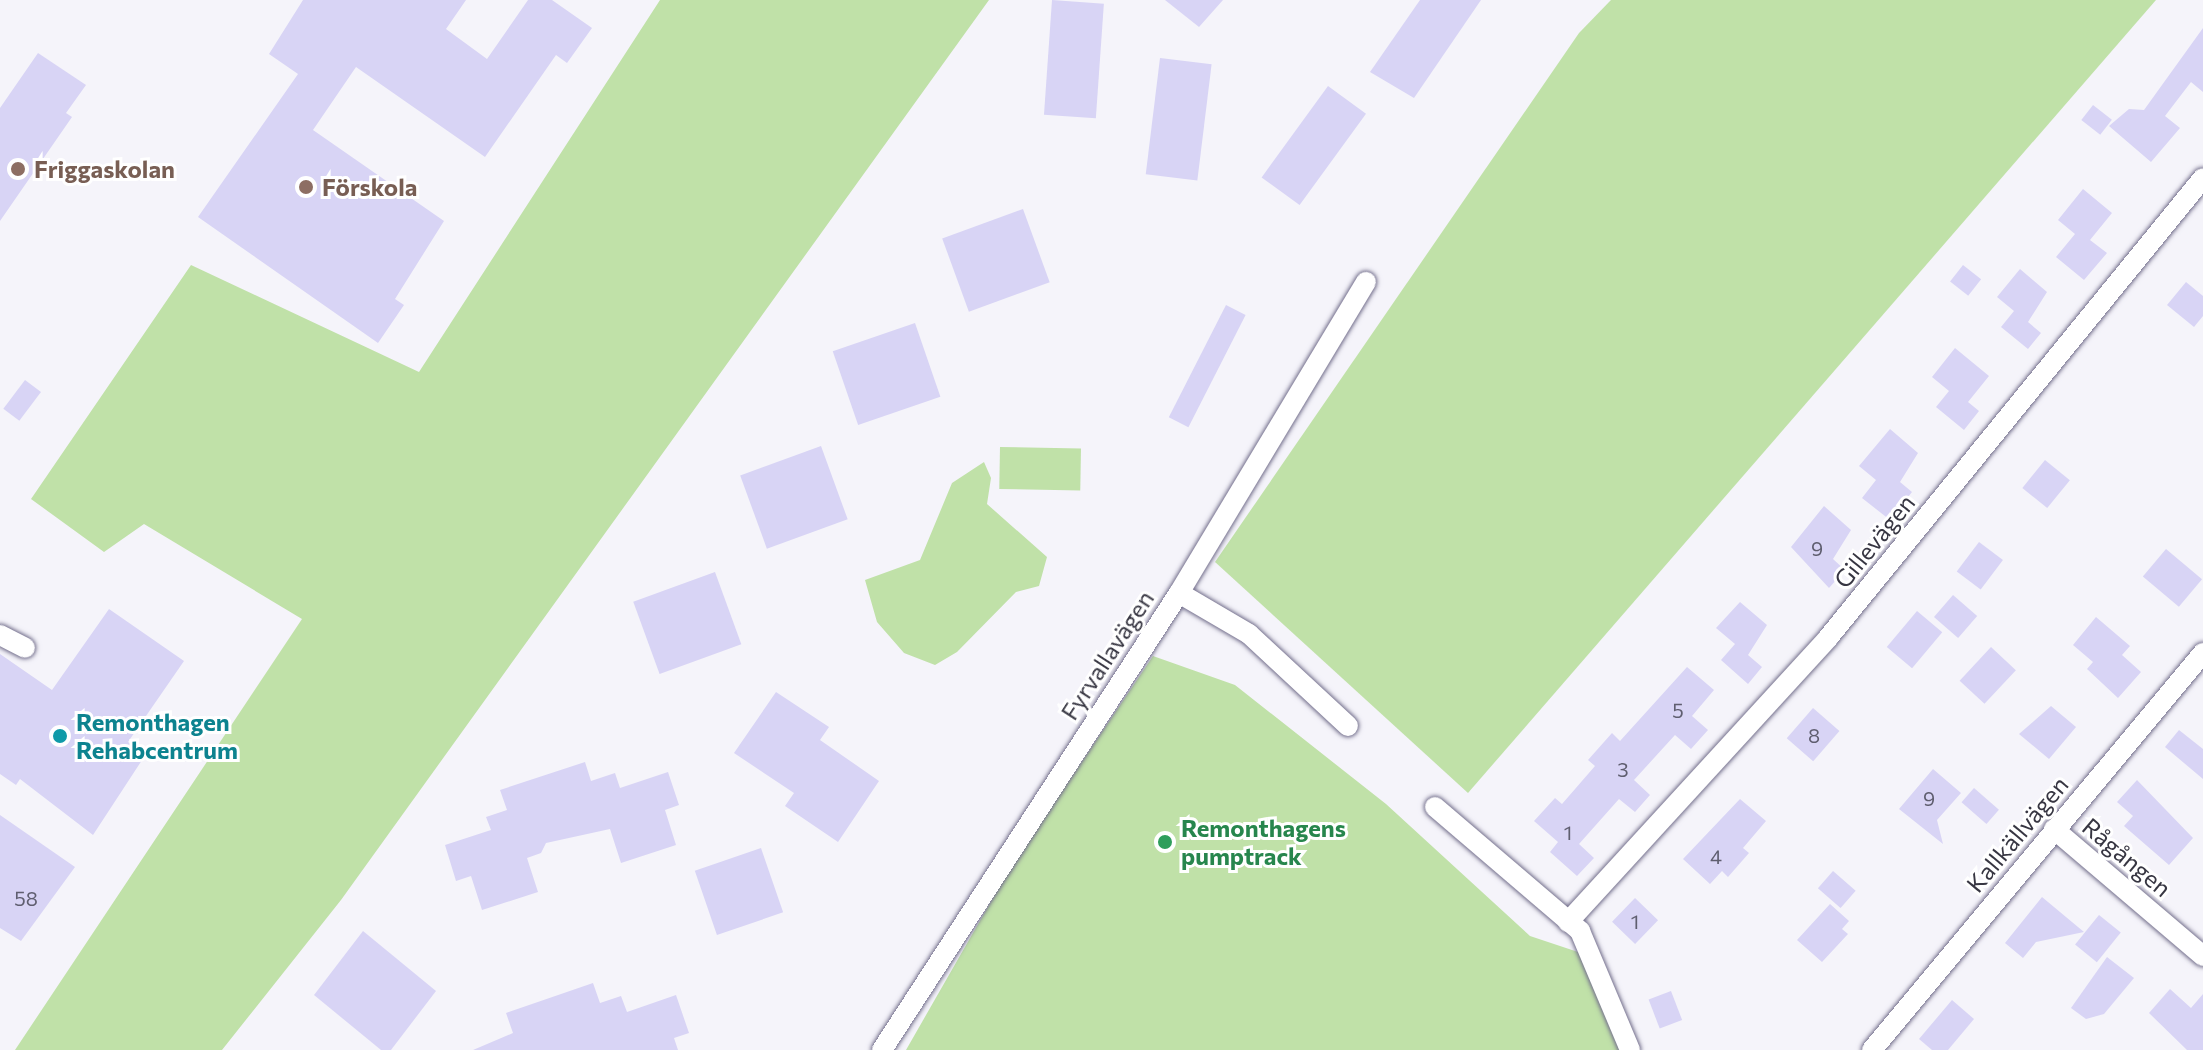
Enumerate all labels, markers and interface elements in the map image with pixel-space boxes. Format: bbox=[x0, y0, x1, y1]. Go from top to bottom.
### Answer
place label: Friggaskolan bbox=[34, 155, 175, 183]
marker: Friggaskolan bbox=[9, 160, 27, 178]
place label: Förskola bbox=[322, 173, 417, 201]
marker: Förskola bbox=[297, 178, 315, 196]
street label: Gillevägen bbox=[1828, 488, 1920, 594]
house number: 9 bbox=[1811, 536, 1823, 560]
street label: Fyrvallavägen bbox=[1055, 585, 1159, 725]
house number: 5 bbox=[1672, 698, 1684, 722]
place label: Remonthagen Rehabcentrum bbox=[76, 708, 238, 764]
house number: 8 bbox=[1808, 723, 1820, 747]
marker: Remonthagen Rehabcentrum bbox=[51, 727, 69, 745]
house number: 3 bbox=[1617, 757, 1629, 781]
street label: Kallkällvägen bbox=[1960, 770, 2074, 898]
house number: 9 bbox=[1923, 786, 1935, 810]
street label: Rågången bbox=[2077, 812, 2177, 902]
place label: Remonthagens pumptrack bbox=[1181, 814, 1346, 870]
house number: 1 bbox=[1564, 820, 1572, 844]
marker: Remonthagens pumptrack bbox=[1156, 833, 1174, 851]
house number: 4 bbox=[1710, 844, 1722, 868]
house number: 58 bbox=[14, 886, 38, 910]
house number: 1 bbox=[1631, 909, 1639, 933]

